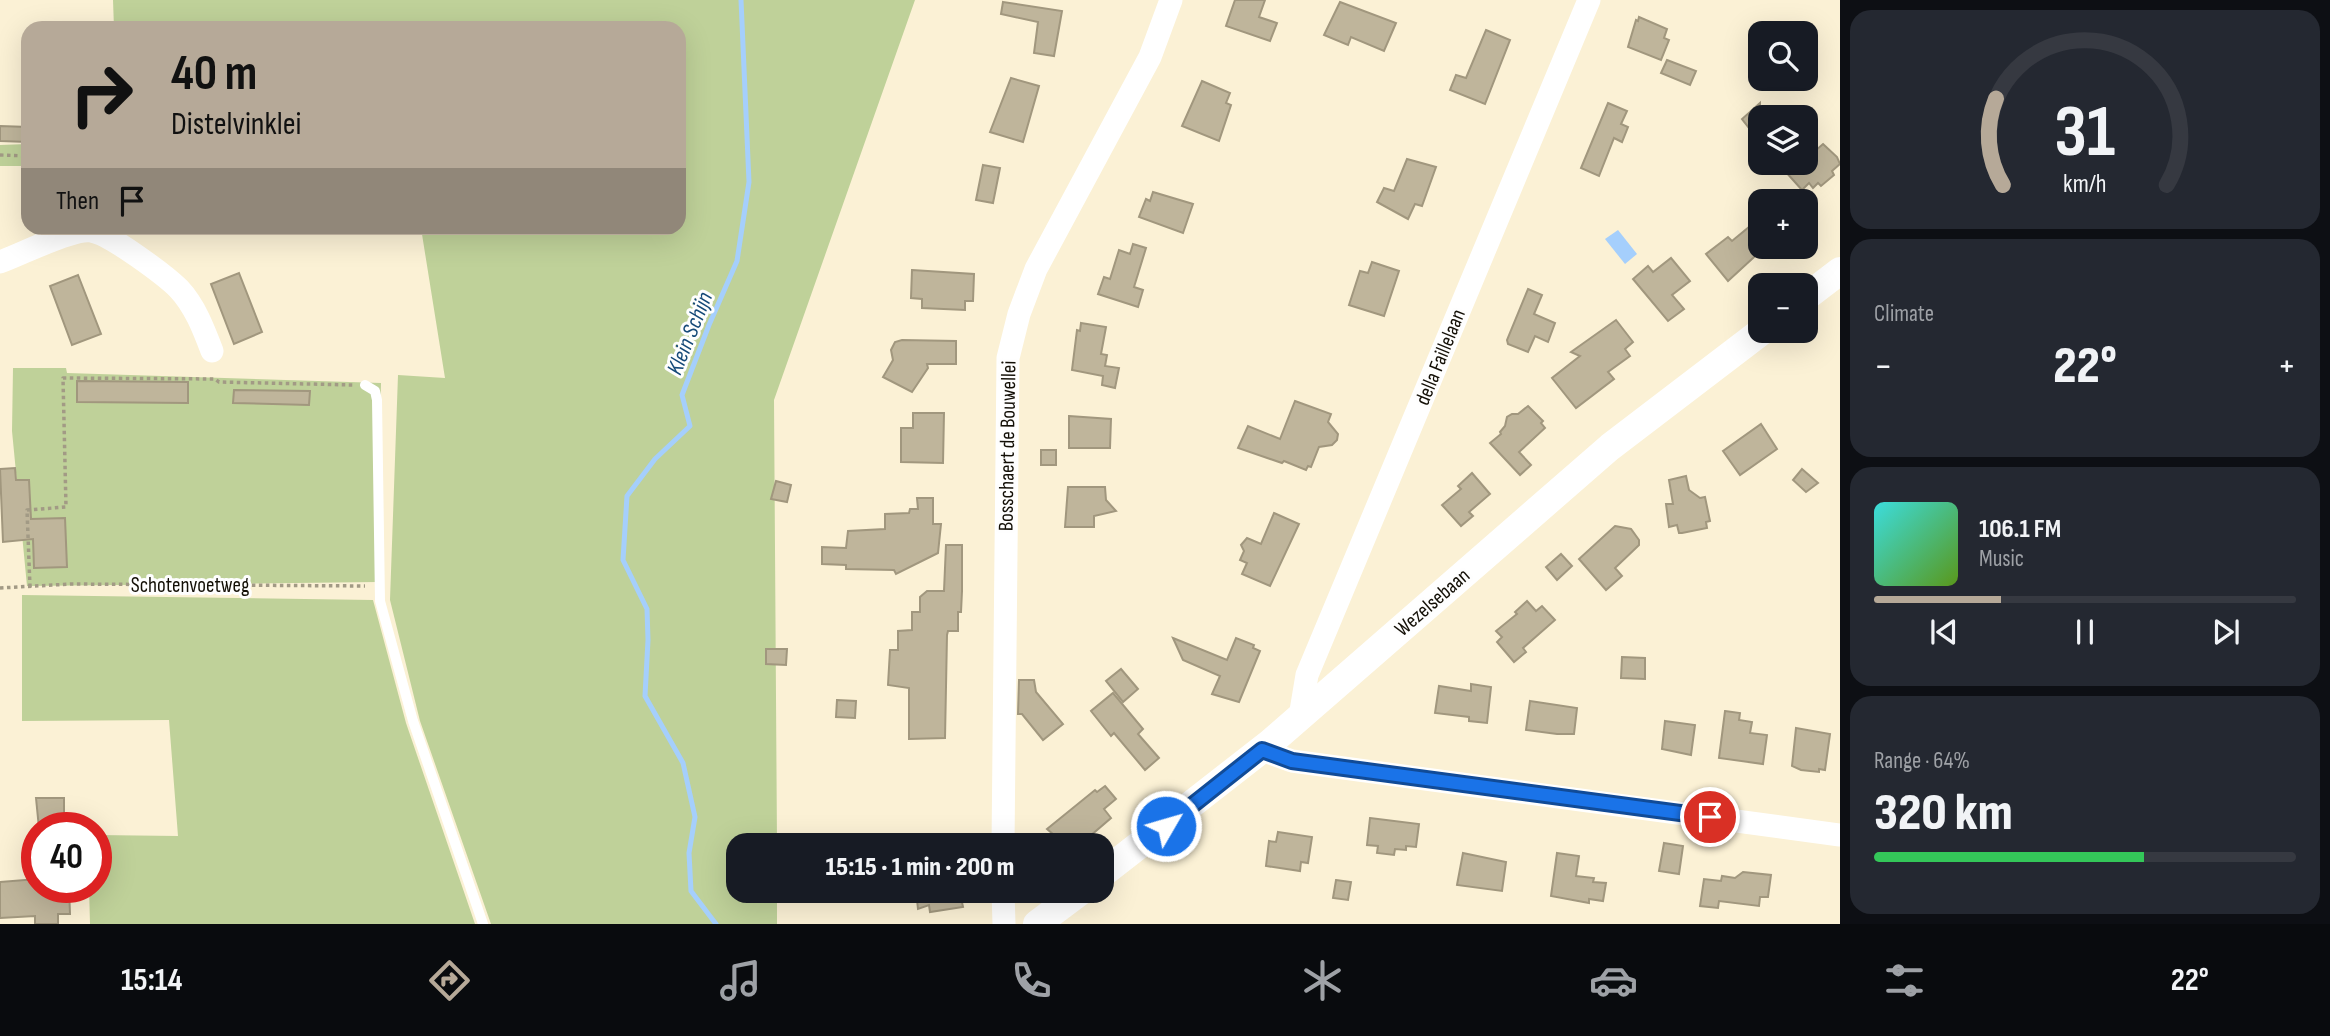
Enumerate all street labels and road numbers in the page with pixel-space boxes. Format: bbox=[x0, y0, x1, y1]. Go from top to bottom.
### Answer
street label: della Faillelaan bbox=[1410, 306, 1471, 409]
street label: Bosschaert de Bouwellei bbox=[994, 361, 1021, 531]
street label: Wezelsebaan bbox=[1390, 563, 1475, 642]
street label: Schotenvoetweg bbox=[131, 573, 249, 598]

